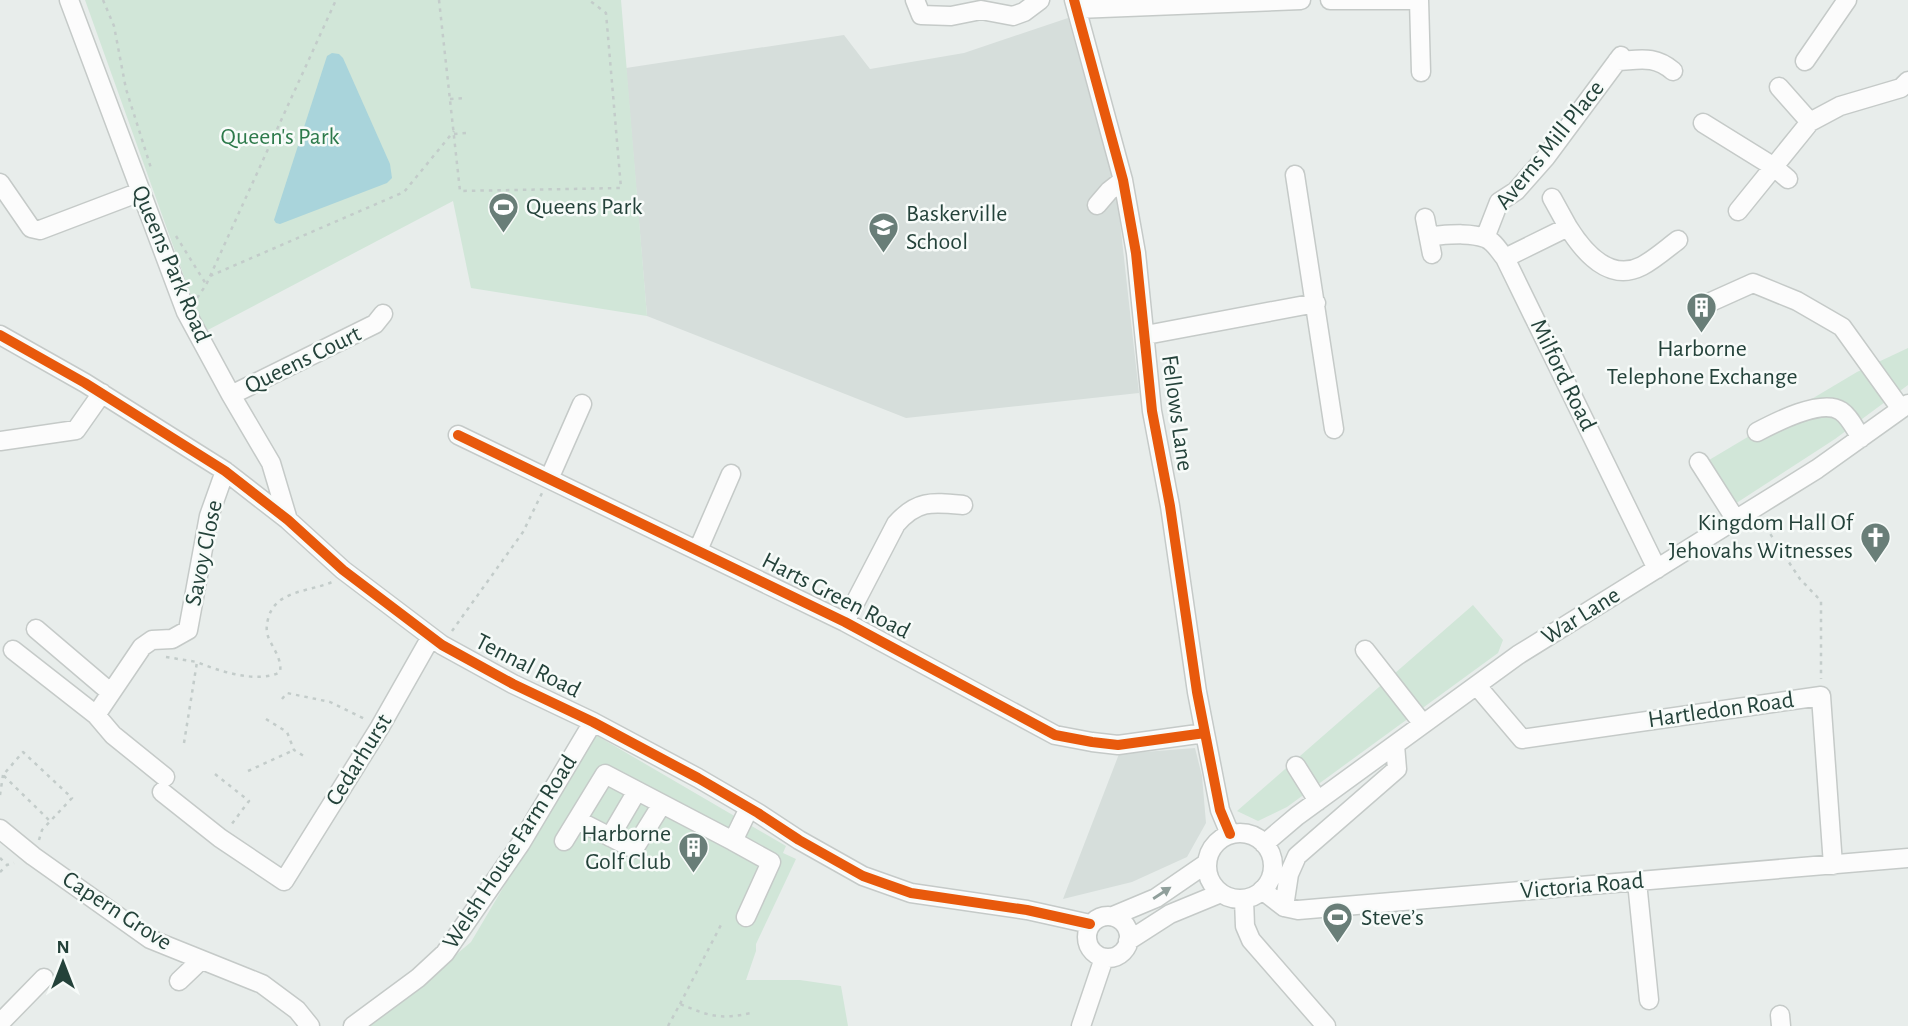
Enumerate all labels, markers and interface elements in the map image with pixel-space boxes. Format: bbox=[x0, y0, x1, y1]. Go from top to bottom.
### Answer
street label: Averns Mill Place bbox=[1491, 76, 1609, 214]
park label: Queen's Park bbox=[221, 125, 339, 149]
street label: Queens Park Road bbox=[127, 182, 215, 346]
sports icon: Queens Park bbox=[486, 190, 520, 234]
place label: Queens Park bbox=[526, 195, 642, 219]
place label: Baskerville School bbox=[906, 202, 1007, 254]
school or university icon: Baskerville School bbox=[866, 211, 900, 255]
building icon: Harborne Telephone Exchange bbox=[1685, 290, 1719, 334]
street label: Milford Road bbox=[1526, 315, 1600, 435]
street label: Queens Court bbox=[241, 321, 365, 398]
place label: Harborne Telephone Exchange bbox=[1606, 337, 1798, 389]
street label: Fellows Lane bbox=[1157, 353, 1197, 473]
street label: Savoy Close bbox=[181, 498, 227, 608]
place label: Kingdom Hall Of Jehovahs Witnesses bbox=[1669, 511, 1855, 563]
church icon: Kingdom Hall Of Jehovahs Witnesses bbox=[1859, 520, 1893, 564]
street label: Harts Green Road bbox=[758, 548, 914, 644]
street label: War Lane bbox=[1538, 583, 1624, 649]
street label: Tennal Road bbox=[472, 629, 584, 703]
street label: Hartledon Road bbox=[1646, 688, 1796, 732]
street label: Cedarhurst bbox=[322, 710, 397, 810]
street label: Welsh House Farm Road bbox=[438, 751, 582, 953]
place label: Harborne Golf Club bbox=[581, 822, 671, 874]
building icon: Harborne Golf Club bbox=[677, 831, 711, 875]
street label: Capern Grove bbox=[58, 867, 176, 955]
street label: Victoria Road bbox=[1519, 869, 1645, 903]
one-way arrow bbox=[1152, 887, 1172, 900]
sports icon: Steve’s bbox=[1321, 901, 1355, 945]
place label: Steve’s bbox=[1361, 906, 1424, 930]
north arrow bbox=[28, 928, 98, 998]
text: N bbox=[56, 938, 70, 957]

